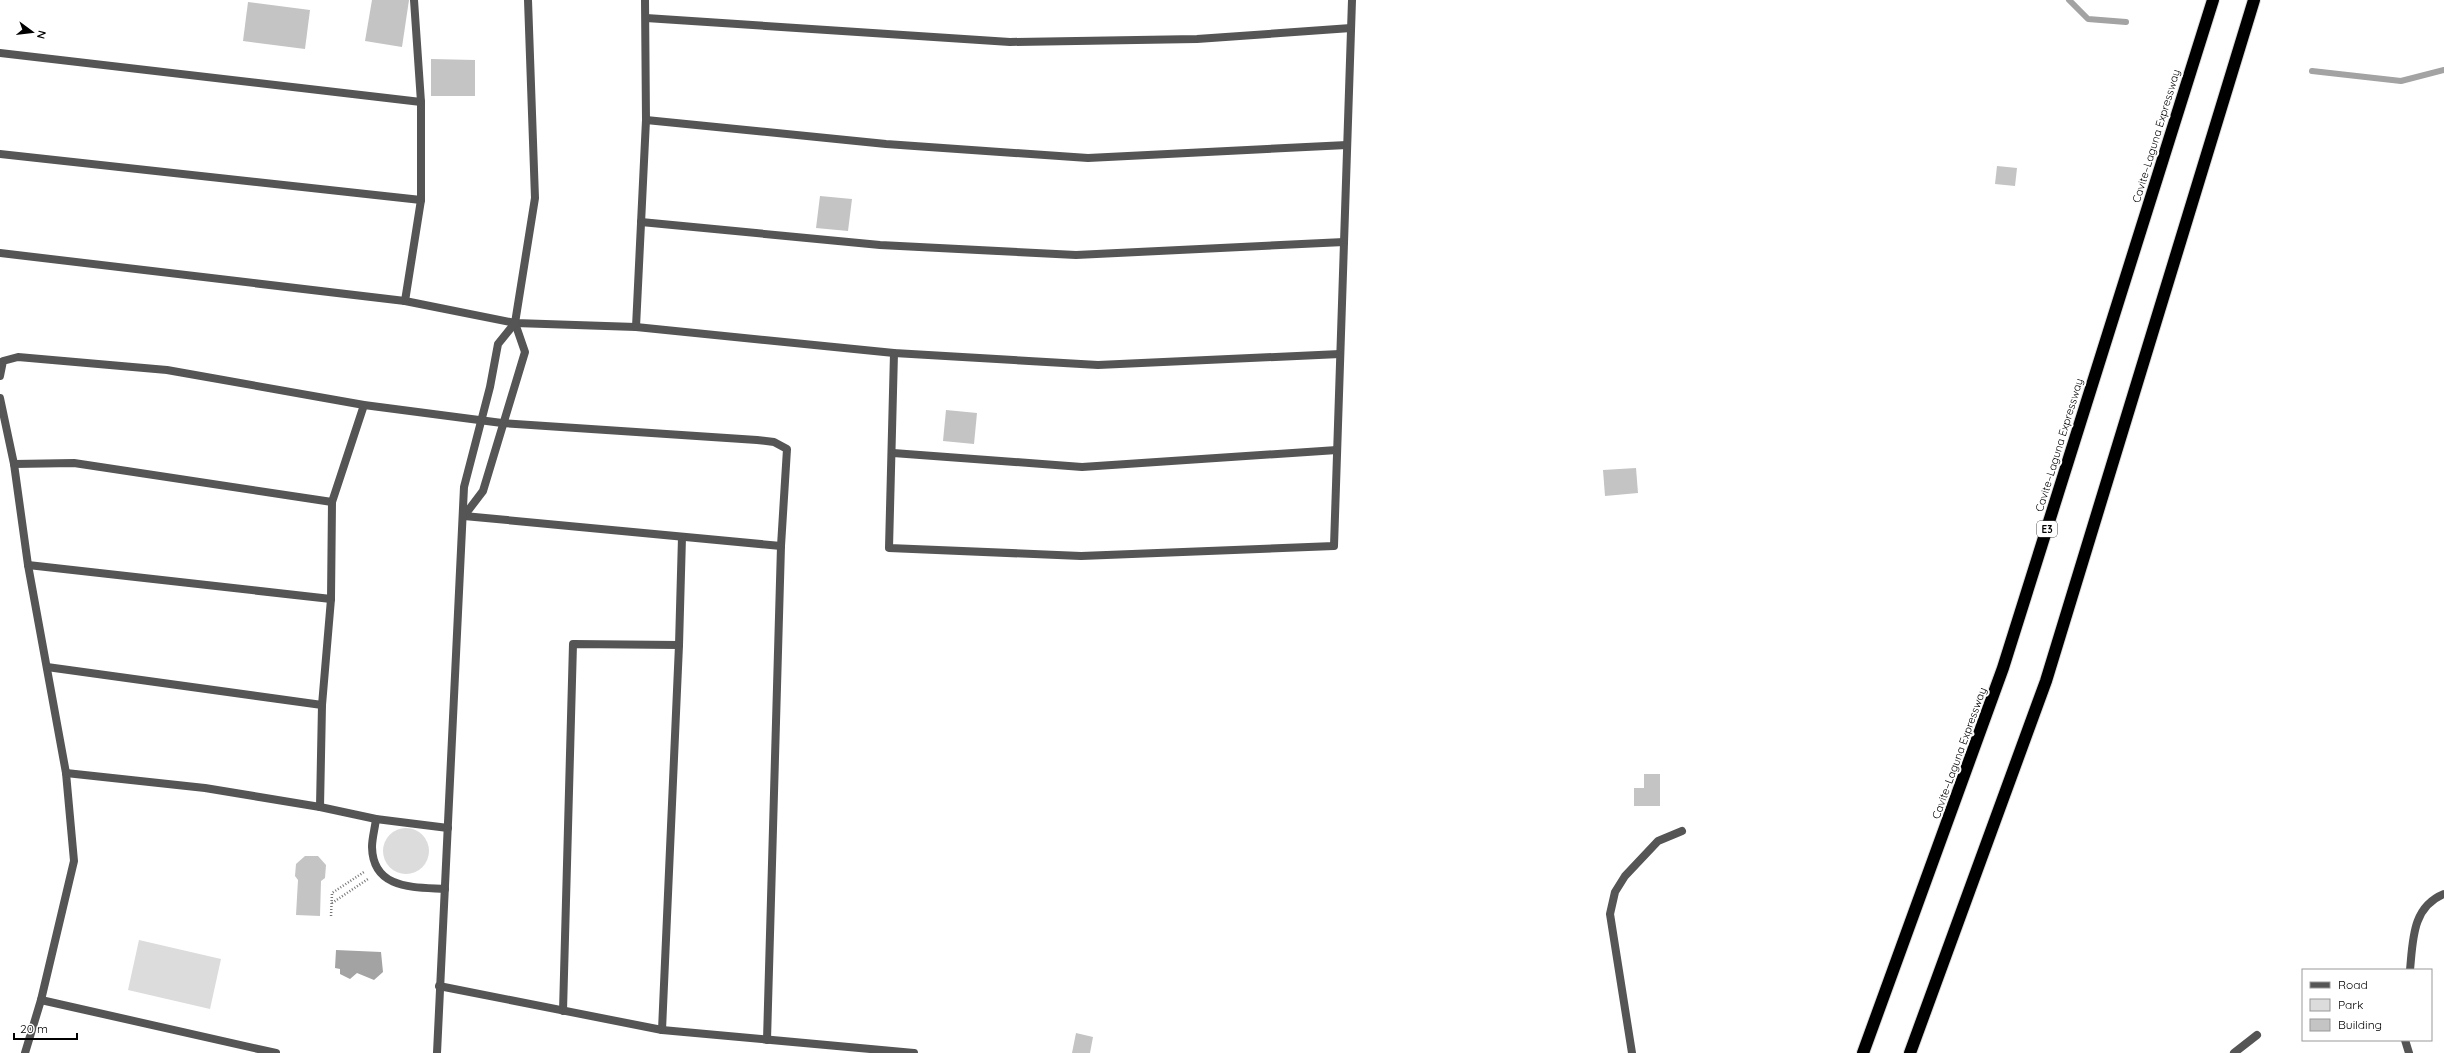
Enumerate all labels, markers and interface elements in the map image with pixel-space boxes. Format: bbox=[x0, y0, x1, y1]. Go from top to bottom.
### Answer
north arrow bbox=[12, 12, 52, 52]
text: N bbox=[34, 29, 49, 40]
street label: Cavite–Laguna Expressway bbox=[2129, 68, 2183, 204]
street label: Cavite–Laguna Expressway bbox=[2032, 377, 2086, 513]
road number: E3 bbox=[2037, 521, 2057, 537]
street label: Cavite–Laguna Expressway bbox=[1929, 685, 1989, 821]
legend bbox=[2302, 969, 2432, 1041]
text: Road bbox=[2338, 977, 2368, 992]
text: Park bbox=[2338, 997, 2363, 1012]
scale bar bbox=[14, 1015, 77, 1041]
text: Building bbox=[2338, 1017, 2382, 1032]
text: 20 m bbox=[20, 1021, 48, 1036]

